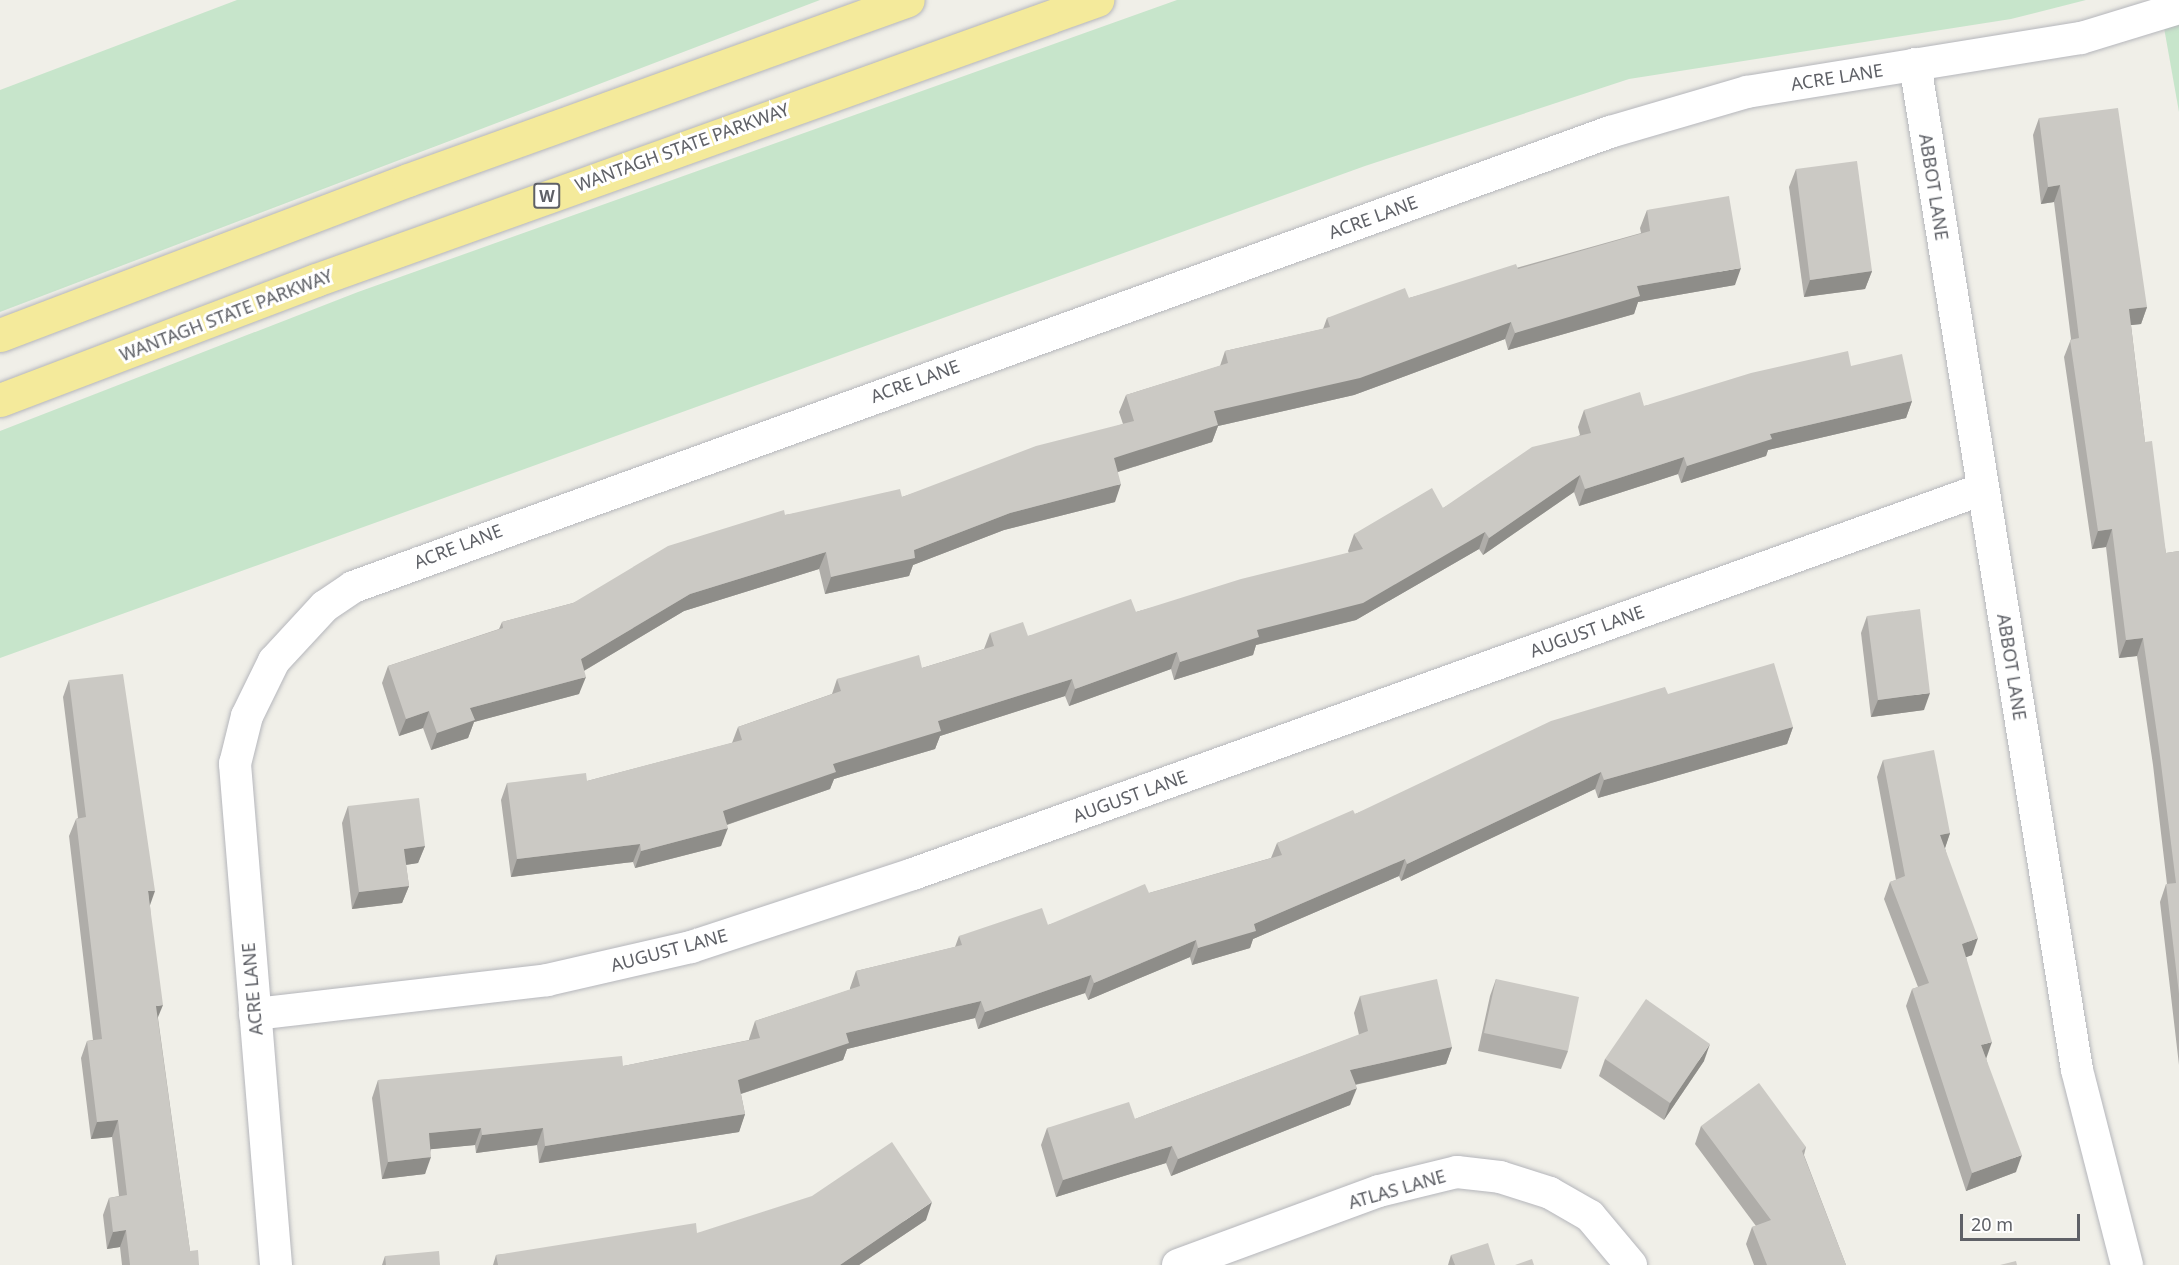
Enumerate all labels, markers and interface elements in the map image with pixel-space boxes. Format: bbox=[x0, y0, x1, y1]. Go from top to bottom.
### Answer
street label: ACRE LANE bbox=[1789, 59, 1885, 95]
street label: WANTAGH STATE PARKWAY bbox=[572, 98, 792, 196]
street label: ABBOT LANE bbox=[1915, 132, 1953, 242]
road number: W bbox=[532, 183, 562, 209]
street label: ACRE LANE bbox=[1326, 191, 1420, 243]
street label: WANTAGH STATE PARKWAY bbox=[117, 264, 335, 366]
street label: ACRE LANE bbox=[868, 355, 962, 407]
street label: ACRE LANE bbox=[411, 519, 505, 573]
street label: AUGUST LANE bbox=[1527, 600, 1647, 662]
street label: ABBOT LANE bbox=[1993, 612, 2031, 722]
street label: AUGUST LANE bbox=[1070, 765, 1190, 827]
street label: AUGUST LANE bbox=[608, 924, 730, 976]
street label: ACRE LANE bbox=[237, 942, 267, 1036]
street label: ATLAS LANE bbox=[1346, 1165, 1448, 1213]
scale bar bbox=[1963, 1202, 2083, 1240]
text: 20 m bbox=[1971, 1212, 2013, 1236]

